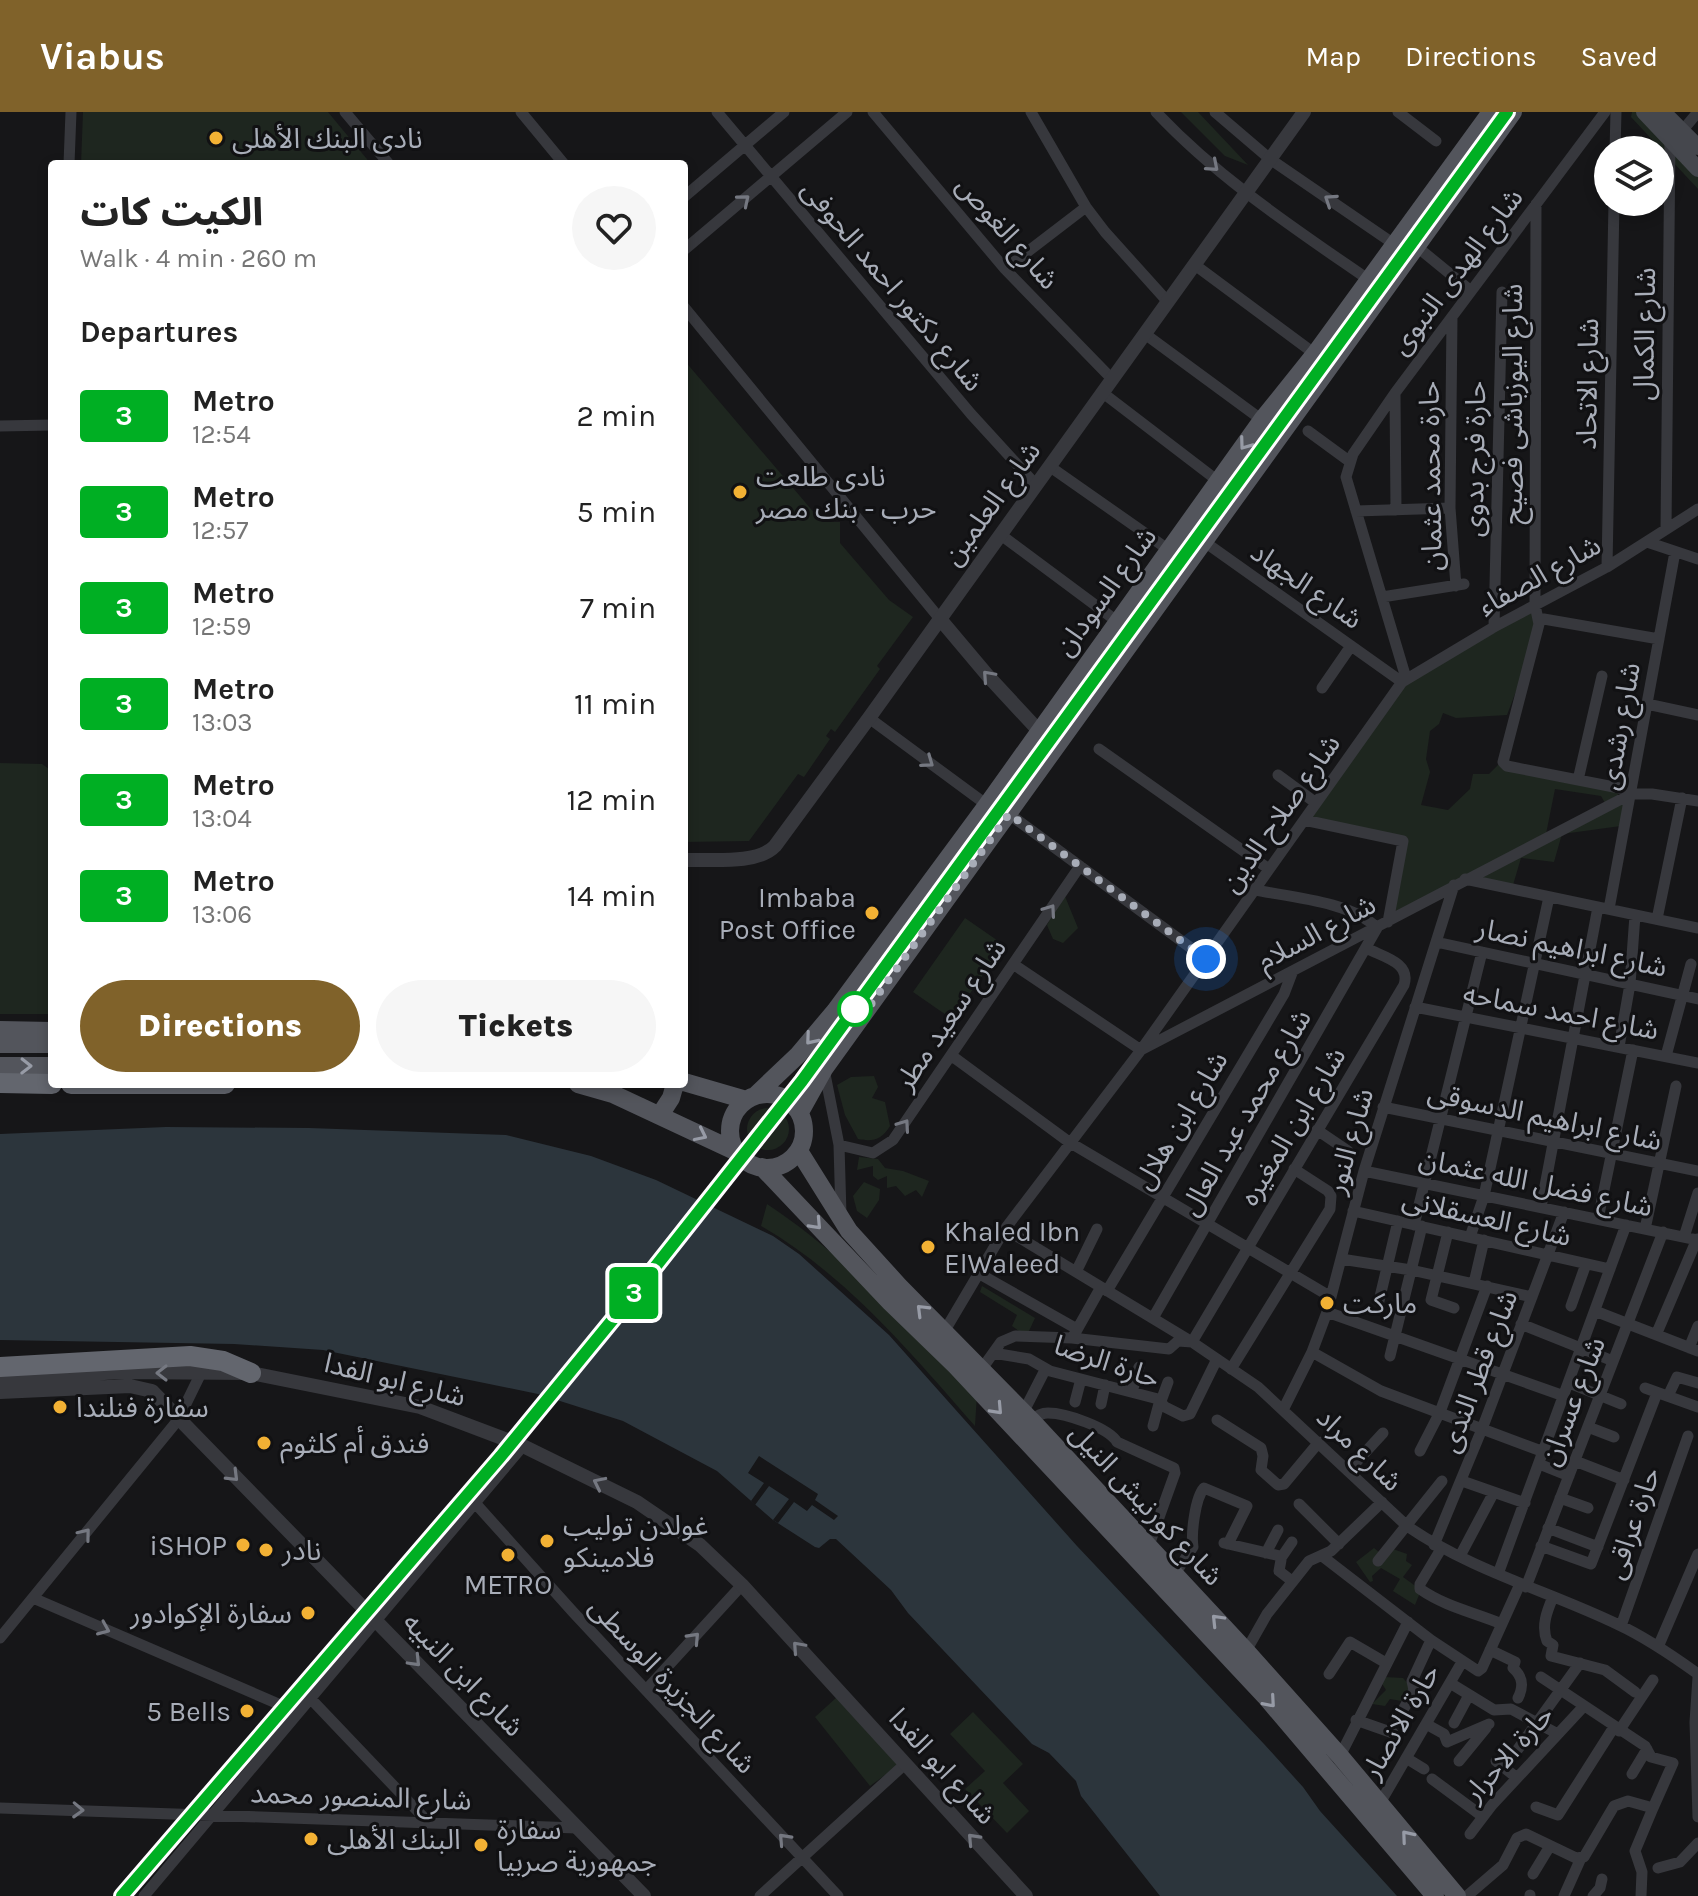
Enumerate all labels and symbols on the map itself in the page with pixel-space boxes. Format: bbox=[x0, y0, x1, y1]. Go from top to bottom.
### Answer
place label: نادى البنك الأهلى bbox=[232, 122, 423, 155]
marker: نادى البنك الأهلى bbox=[207, 129, 225, 147]
one-way arrow bbox=[1203, 156, 1218, 171]
street label: شارع الغوص bbox=[946, 169, 1066, 298]
street label: شارع دكتور احمد الحوفى bbox=[792, 173, 991, 400]
street label: شارع الهدى النبوى bbox=[1383, 182, 1533, 363]
one-way arrow bbox=[734, 195, 749, 209]
one-way arrow bbox=[1324, 195, 1338, 210]
street label: شارع الكمال bbox=[1627, 267, 1666, 401]
street label: شارع اليوزباشى فصيح bbox=[1496, 284, 1533, 524]
street label: شارع الاتحاد bbox=[1570, 318, 1609, 450]
street label: حارة محمد عثمان bbox=[1412, 381, 1449, 571]
street label: حارة فرج بدوى bbox=[1457, 381, 1496, 537]
street label: شارع العلمين bbox=[935, 435, 1051, 574]
one-way arrow bbox=[1240, 436, 1255, 450]
place label: نادى طلعت حرب - بنك مصر bbox=[755, 460, 936, 525]
marker: نادى طلعت حرب - بنك مصر bbox=[731, 483, 749, 501]
street label: شارع السودان bbox=[1048, 520, 1166, 665]
street label: شارع الصفاء bbox=[1472, 528, 1608, 626]
street label: شارع الجهاد bbox=[1242, 535, 1369, 639]
street label: شارع رشدى bbox=[1592, 660, 1651, 793]
one-way arrow bbox=[983, 671, 998, 686]
street label: شارع صلاح الدين bbox=[1214, 728, 1350, 901]
one-way arrow bbox=[919, 752, 934, 766]
place label: Imbaba Post Office bbox=[719, 881, 856, 946]
street label: شارع السلام bbox=[1251, 888, 1383, 981]
marker: Imbaba Post Office bbox=[863, 904, 881, 922]
one-way arrow bbox=[1040, 904, 1055, 918]
street label: شارع ابراهيم نصار bbox=[1472, 911, 1670, 989]
street label: شارع سعيد مطر bbox=[887, 932, 1016, 1099]
your location bbox=[1186, 939, 1226, 979]
street label: شارع احمد سماحه bbox=[1460, 976, 1661, 1051]
unlabelled marker bbox=[838, 992, 872, 1026]
street label: شارع محمد عبد العال bbox=[1173, 1003, 1321, 1223]
one-way arrow bbox=[806, 1030, 821, 1044]
street label: شارع ابن المغيره bbox=[1232, 1041, 1356, 1214]
street label: شارع ابن هلال bbox=[1126, 1045, 1238, 1197]
one-way arrow bbox=[20, 1057, 33, 1075]
street label: شارع ابراهيم الدسوقى bbox=[1424, 1076, 1665, 1162]
street label: شارع النور bbox=[1318, 1085, 1384, 1200]
one-way arrow bbox=[894, 1119, 909, 1133]
one-way arrow bbox=[693, 1125, 708, 1141]
street label: شارع فضل الله عثمان bbox=[1415, 1142, 1656, 1227]
street label: شارع العسقلانى bbox=[1398, 1182, 1575, 1257]
one-way arrow bbox=[806, 1215, 821, 1229]
place label: Khaled Ibn ElWaleed bbox=[944, 1215, 1080, 1280]
marker: Khaled Ibn ElWaleed bbox=[919, 1238, 937, 1256]
line badge: 3 bbox=[608, 1267, 660, 1319]
street label: شارع قطر الندى bbox=[1432, 1285, 1528, 1458]
place label: ماركت bbox=[1343, 1287, 1417, 1320]
marker: ماركت bbox=[1318, 1294, 1336, 1312]
one-way arrow bbox=[917, 1305, 931, 1319]
street label: حارة الرضا bbox=[1050, 1328, 1164, 1395]
street label: شارع عسران bbox=[1533, 1332, 1616, 1472]
street label: شارع ابو الفدا bbox=[320, 1346, 469, 1417]
one-way arrow bbox=[155, 1364, 168, 1382]
place label: سفارة فنلندا bbox=[76, 1391, 209, 1424]
marker: سفارة فنلندا bbox=[51, 1398, 69, 1416]
one-way arrow bbox=[988, 1400, 1002, 1415]
street label: شارع مراد bbox=[1307, 1401, 1409, 1501]
street label: شارع كورنيش النيل bbox=[1060, 1416, 1230, 1595]
place label: فندق أم كلثوم bbox=[280, 1425, 429, 1464]
marker: فندق أم كلثوم bbox=[255, 1434, 273, 1452]
street label: حارة عراقى bbox=[1598, 1463, 1667, 1583]
one-way arrow bbox=[223, 1467, 238, 1481]
one-way arrow bbox=[593, 1477, 608, 1492]
place label: غولدن توليب فلامينكو bbox=[563, 1509, 708, 1574]
one-way arrow bbox=[75, 1529, 90, 1543]
place label: iSHOP bbox=[149, 1529, 227, 1562]
marker: غولدن توليب فلامينكو bbox=[538, 1532, 556, 1550]
place label: نادر bbox=[281, 1534, 321, 1567]
marker: iSHOP bbox=[234, 1536, 252, 1554]
marker: نادر bbox=[257, 1541, 275, 1559]
marker: METRO bbox=[499, 1546, 517, 1564]
place label: METRO bbox=[464, 1568, 552, 1601]
street label: شارع الجزيرة الوسطى bbox=[579, 1590, 763, 1783]
place label: سفارة الإكوادور bbox=[129, 1597, 292, 1632]
marker: سفارة الإكوادور bbox=[299, 1604, 317, 1622]
street label: شارع ابن النبيه bbox=[393, 1605, 531, 1746]
one-way arrow bbox=[1211, 1615, 1226, 1629]
one-way arrow bbox=[96, 1619, 110, 1635]
one-way arrow bbox=[685, 1632, 699, 1647]
one-way arrow bbox=[793, 1641, 808, 1656]
one-way arrow bbox=[406, 1652, 420, 1666]
street label: حارة الانصار bbox=[1354, 1658, 1447, 1785]
one-way arrow bbox=[1260, 1693, 1275, 1708]
place label: 5 Bells bbox=[146, 1695, 231, 1728]
street label: حارة الاحرار bbox=[1456, 1698, 1560, 1809]
marker: 5 Bells bbox=[238, 1702, 256, 1720]
street label: شارع ابو الفدا bbox=[879, 1702, 1003, 1834]
street label: شارع المنصور محمد bbox=[250, 1776, 472, 1821]
one-way arrow bbox=[72, 1802, 85, 1819]
place label: سفارة جمهورية صربيا bbox=[497, 1813, 657, 1878]
place label: البنك الأهلى bbox=[327, 1823, 461, 1856]
marker: البنك الأهلى bbox=[302, 1830, 320, 1848]
one-way arrow bbox=[1402, 1831, 1417, 1846]
one-way arrow bbox=[969, 1833, 983, 1848]
one-way arrow bbox=[779, 1834, 793, 1849]
marker: سفارة جمهورية صربيا bbox=[472, 1836, 490, 1854]

